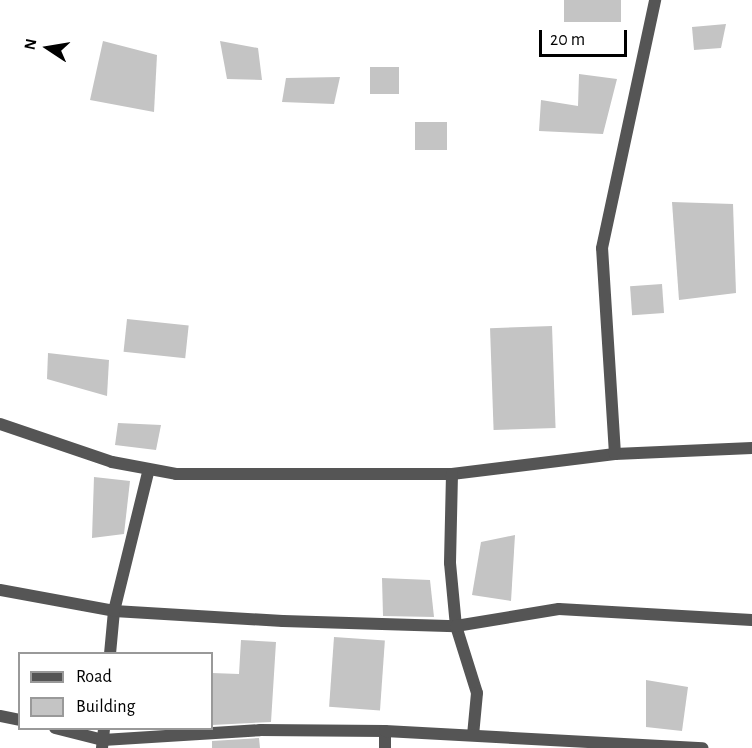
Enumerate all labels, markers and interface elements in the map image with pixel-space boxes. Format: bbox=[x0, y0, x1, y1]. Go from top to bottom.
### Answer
north arrow bbox=[18, 18, 78, 78]
scale bar bbox=[542, 18, 630, 56]
text: 20 m bbox=[550, 31, 585, 49]
text: N bbox=[21, 37, 39, 51]
legend bbox=[18, 652, 213, 730]
text: Road bbox=[76, 668, 112, 686]
text: Building bbox=[76, 698, 135, 716]

